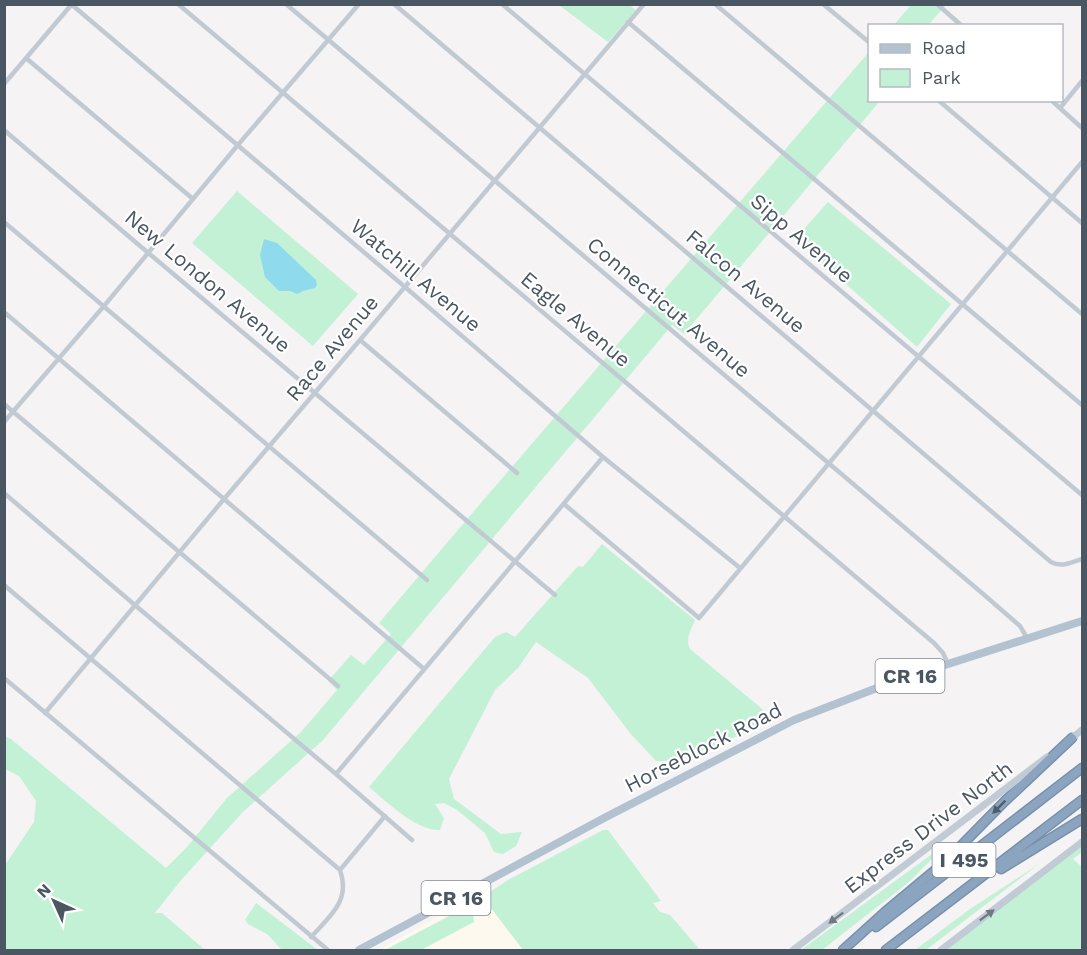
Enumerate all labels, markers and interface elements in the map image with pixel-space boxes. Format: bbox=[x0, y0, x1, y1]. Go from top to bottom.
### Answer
legend bbox=[868, 24, 1063, 102]
text: Road bbox=[922, 37, 966, 58]
text: Park bbox=[922, 67, 961, 88]
street label: Sipp Avenue bbox=[746, 188, 858, 288]
street label: New London Avenue bbox=[120, 204, 296, 358]
street label: Watchill Avenue bbox=[346, 213, 486, 337]
street label: Falcon Avenue bbox=[681, 224, 811, 338]
street label: Connecticut Avenue bbox=[582, 231, 756, 383]
street label: Eagle Avenue bbox=[516, 266, 636, 372]
street label: Race Avenue bbox=[281, 290, 383, 406]
road number: CR 16 bbox=[876, 659, 944, 693]
street label: Horseblock Road bbox=[620, 697, 786, 797]
street label: Express Drive North bbox=[839, 756, 1017, 898]
one-way arrow bbox=[993, 800, 1007, 814]
road number: I 495 bbox=[932, 843, 996, 877]
north arrow bbox=[24, 871, 84, 931]
text: N bbox=[33, 880, 55, 902]
road number: CR 16 bbox=[422, 881, 490, 915]
one-way arrow bbox=[979, 909, 995, 921]
one-way arrow bbox=[828, 912, 843, 924]

